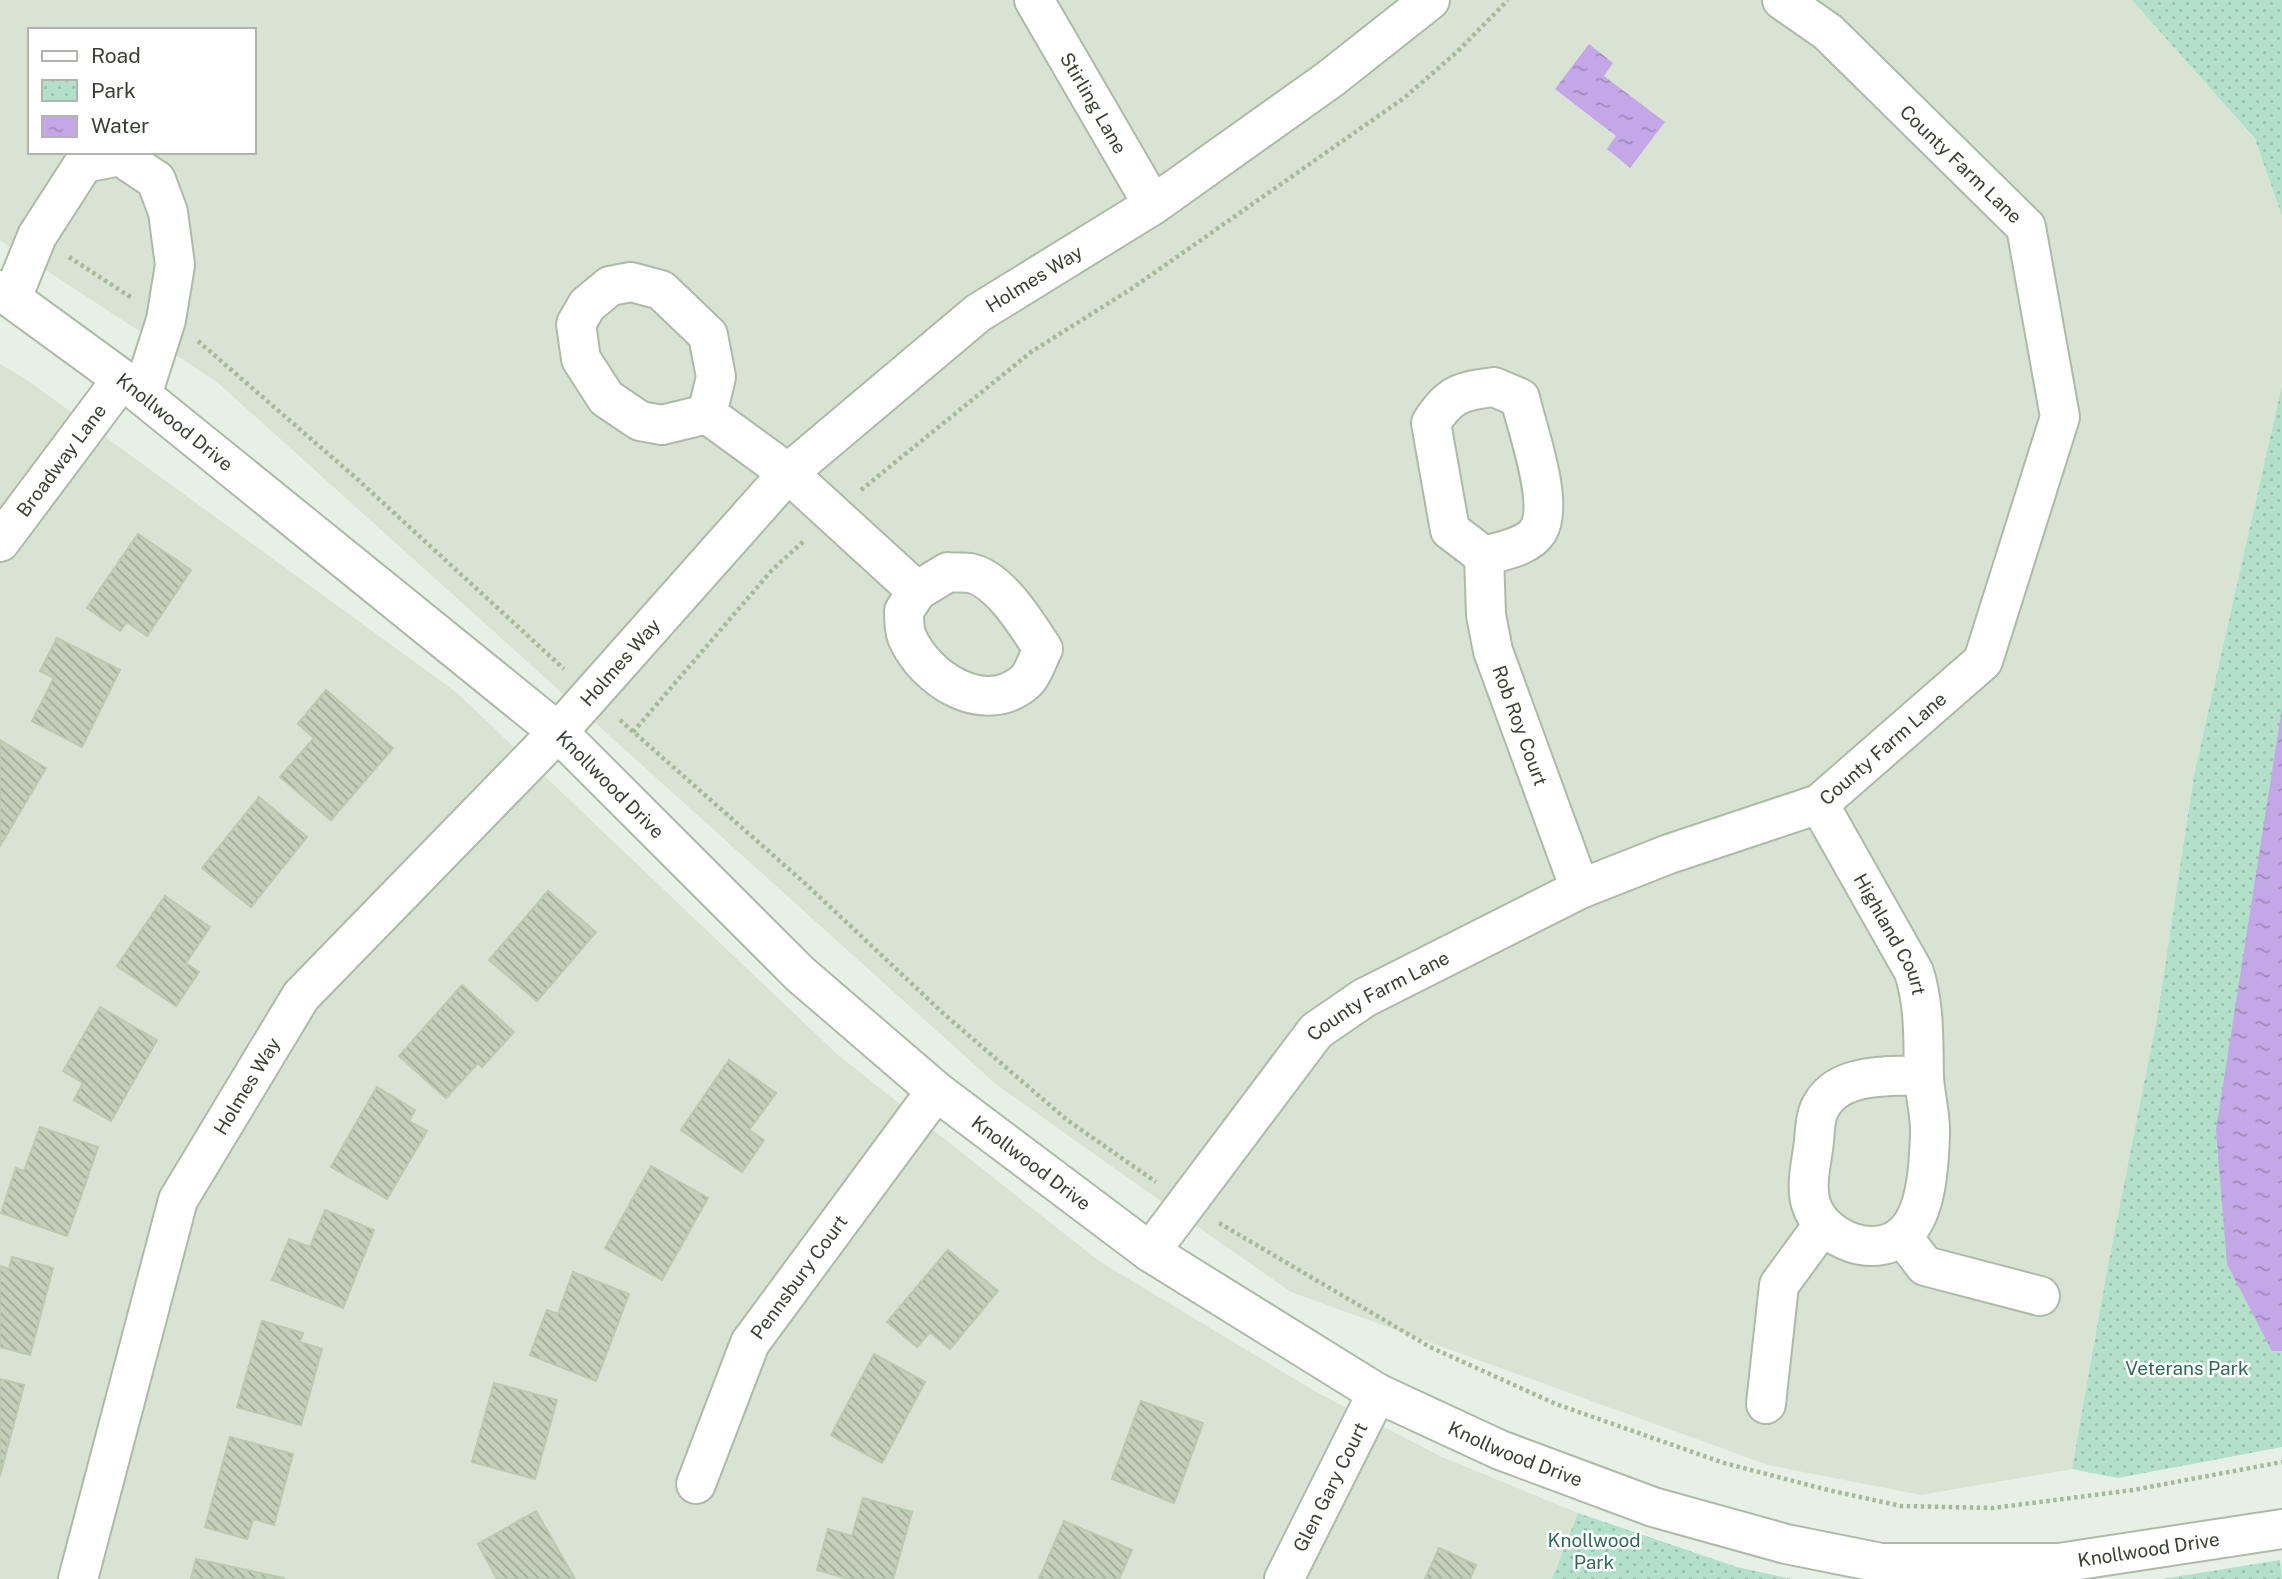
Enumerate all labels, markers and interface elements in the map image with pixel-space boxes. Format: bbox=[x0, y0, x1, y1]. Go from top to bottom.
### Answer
legend bbox=[28, 28, 256, 154]
text: Road bbox=[91, 43, 141, 68]
street label: Stirling Lane bbox=[1056, 49, 1132, 157]
text: Park bbox=[91, 78, 136, 103]
street label: County Farm Lane bbox=[1896, 100, 2026, 228]
text: Water bbox=[91, 113, 149, 138]
street label: Holmes Way bbox=[981, 240, 1086, 317]
street label: Knollwood Drive bbox=[112, 368, 237, 475]
street label: Broadway Lane bbox=[12, 400, 110, 521]
street label: Holmes Way bbox=[575, 614, 665, 710]
street label: Rob Roy Court bbox=[1488, 662, 1552, 789]
street label: County Farm Lane bbox=[1815, 687, 1951, 809]
street label: Knollwood Drive bbox=[552, 726, 669, 843]
street label: Highland Court bbox=[1850, 870, 1930, 997]
street label: County Farm Lane bbox=[1302, 946, 1453, 1045]
street label: Holmes Way bbox=[209, 1034, 284, 1139]
street label: Knollwood Drive bbox=[968, 1111, 1095, 1215]
street label: Pennsbury Court bbox=[746, 1211, 852, 1343]
park label: Veterans Park bbox=[2125, 1357, 2249, 1379]
street label: Knollwood Drive bbox=[1445, 1417, 1586, 1491]
street label: Glen Gary Court bbox=[1288, 1418, 1372, 1555]
street label: Knollwood Drive bbox=[2076, 1528, 2221, 1571]
park label: Knollwood Park bbox=[1548, 1529, 1640, 1573]

